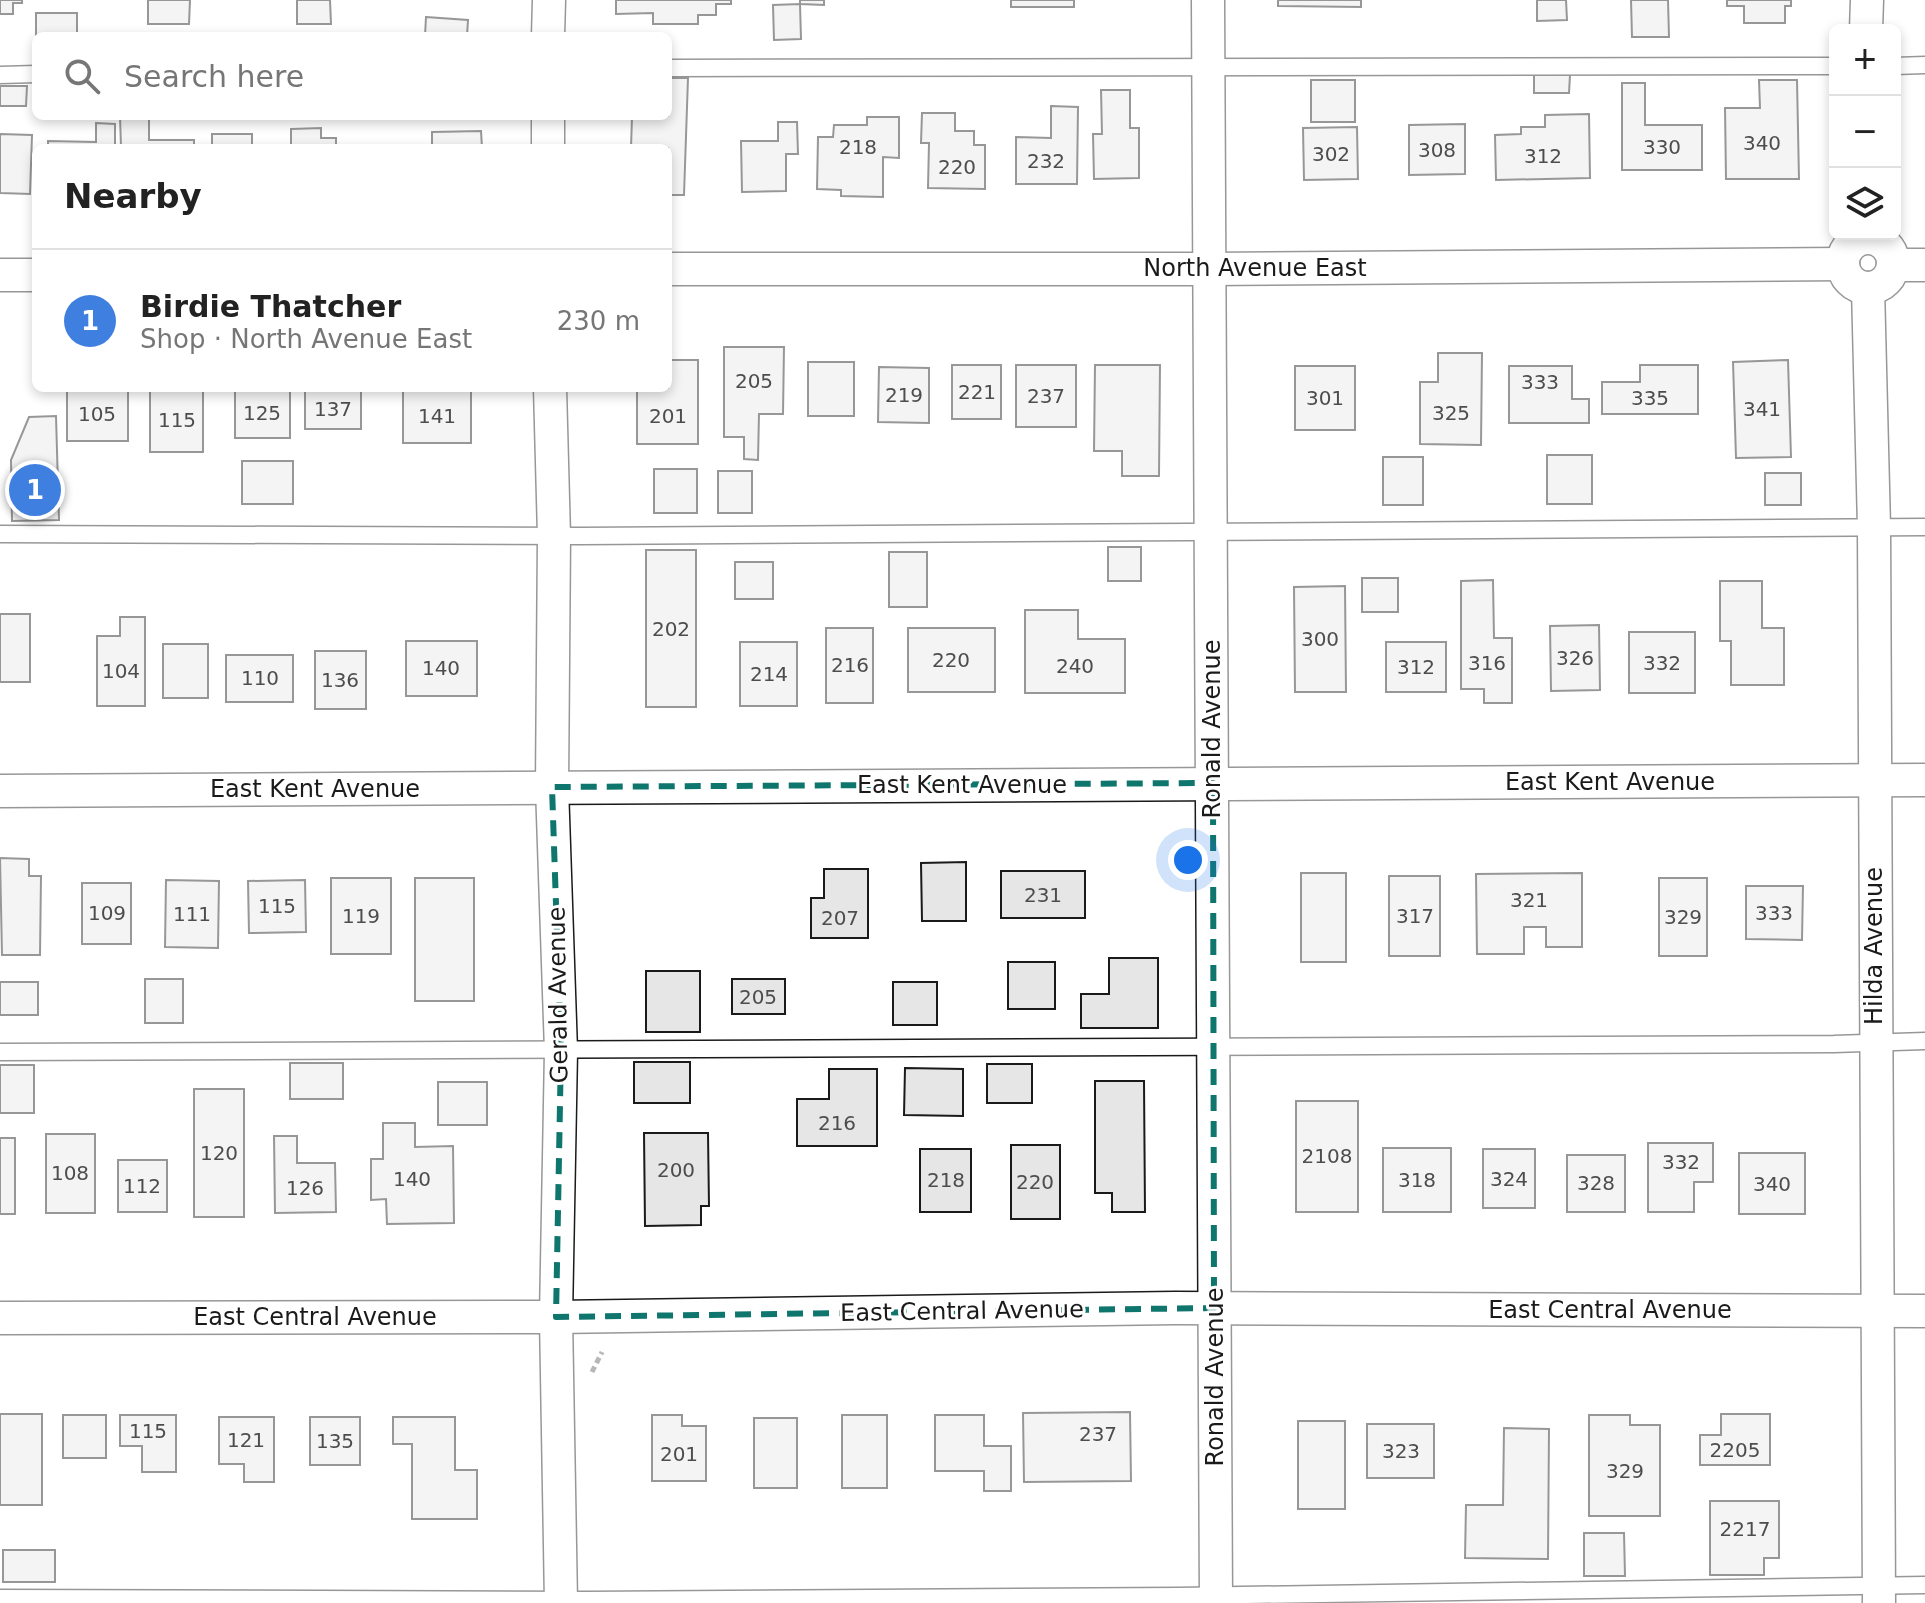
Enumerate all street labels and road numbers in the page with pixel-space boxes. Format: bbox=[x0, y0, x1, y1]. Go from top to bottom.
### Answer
street label: North Avenue East bbox=[1143, 254, 1367, 282]
street label: Ronald Avenue bbox=[1198, 640, 1226, 818]
street label: East Kent Avenue bbox=[1505, 768, 1715, 796]
street label: East Kent Avenue bbox=[857, 771, 1067, 799]
street label: East Kent Avenue bbox=[210, 775, 420, 803]
street label: Hilda Avenue bbox=[1860, 867, 1888, 1025]
street label: Gerald Avenue bbox=[542, 906, 574, 1084]
street label: Ronald Avenue bbox=[1201, 1288, 1229, 1466]
street label: East Central Avenue bbox=[840, 1295, 1084, 1327]
street label: East Central Avenue bbox=[1488, 1296, 1732, 1324]
street label: East Central Avenue bbox=[193, 1303, 437, 1331]

